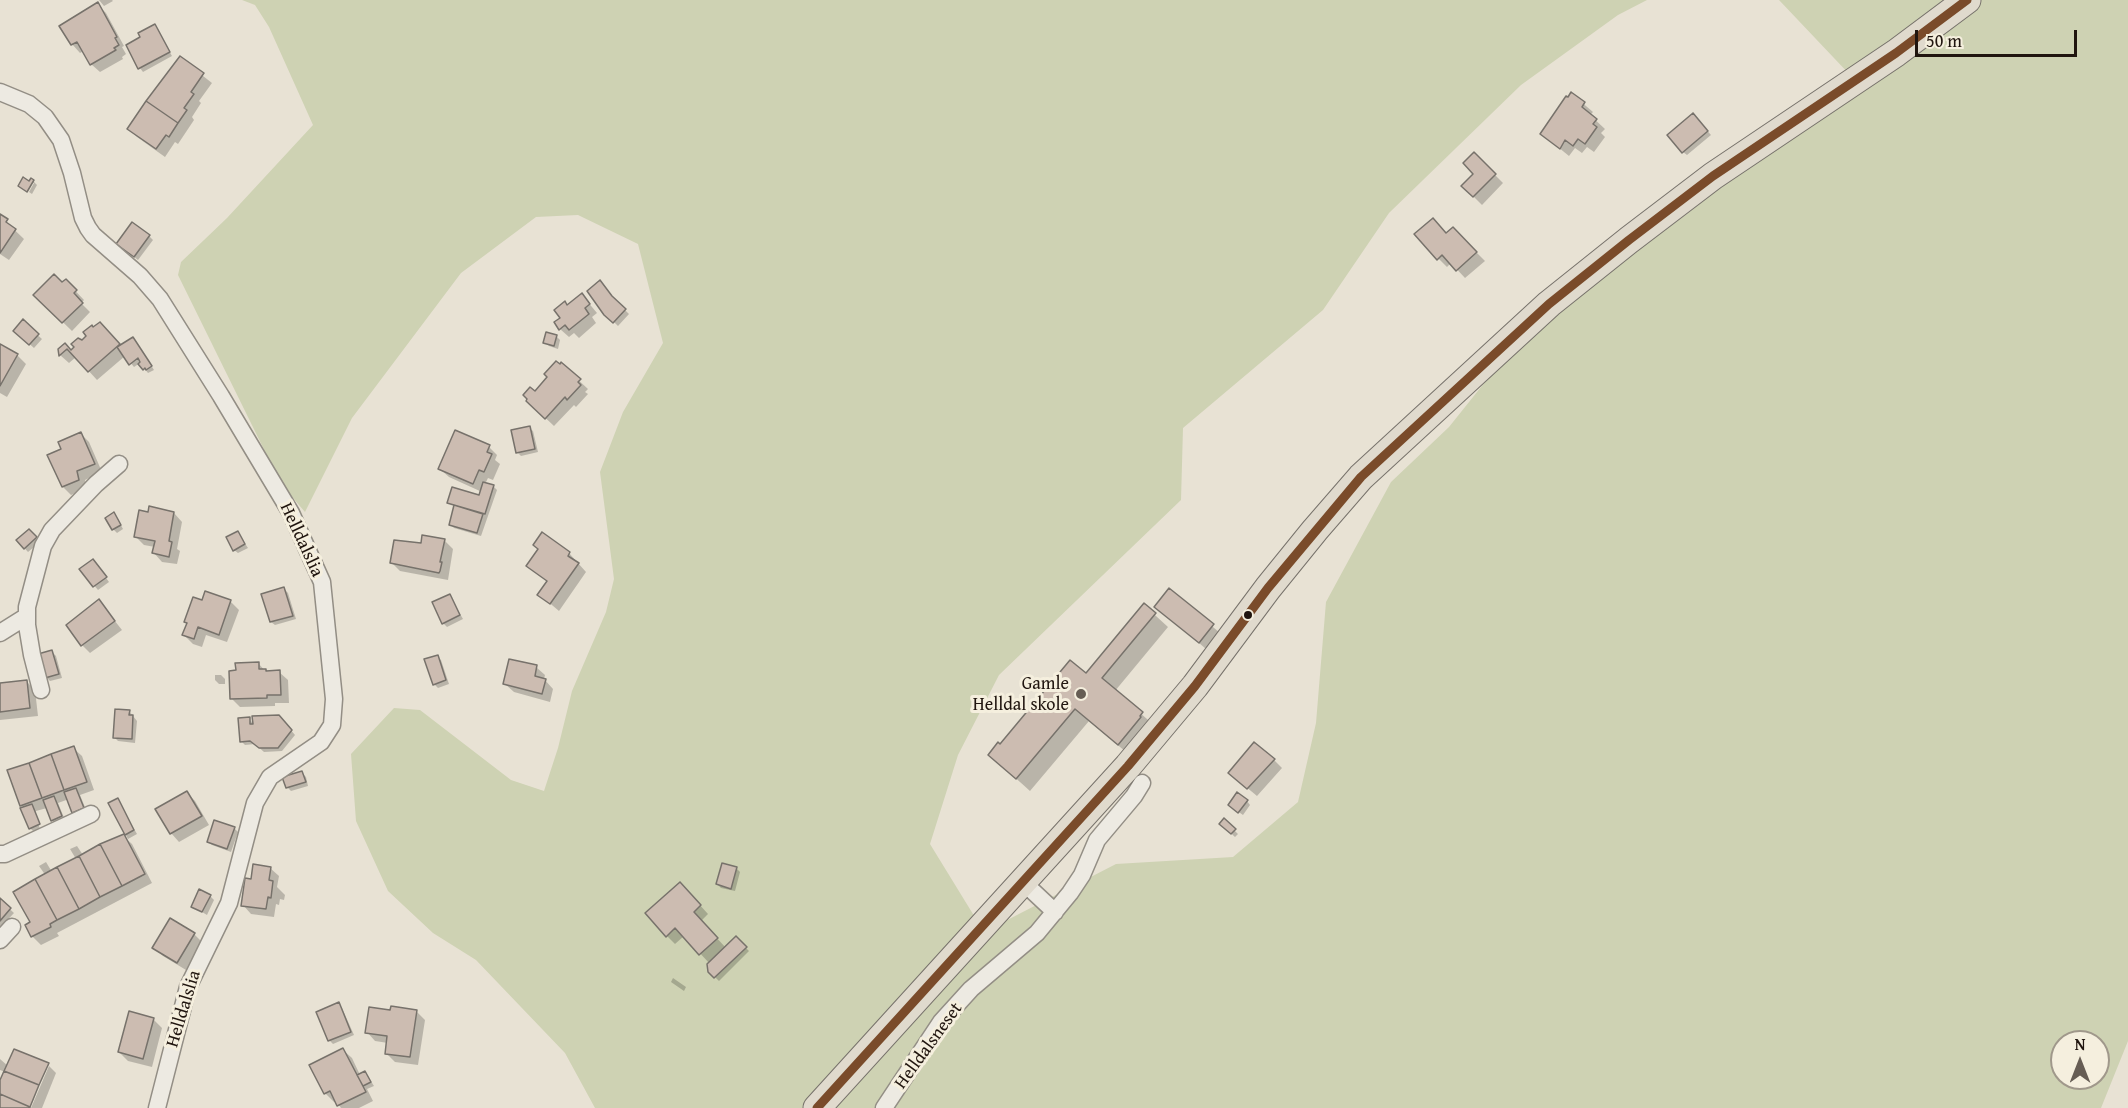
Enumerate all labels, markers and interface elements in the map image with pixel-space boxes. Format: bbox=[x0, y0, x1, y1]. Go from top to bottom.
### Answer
scale bar bbox=[1918, 18, 2080, 56]
text: 50 m bbox=[1926, 27, 1962, 54]
street label: Helldalslia bbox=[274, 499, 328, 581]
unlabelled marker bbox=[1242, 609, 1254, 621]
place label: Gamle Helldal skole bbox=[973, 673, 1069, 716]
marker: Gamle Helldal skole bbox=[1074, 687, 1088, 701]
street label: Helldalslia bbox=[162, 968, 206, 1050]
street label: Helldalsneset bbox=[890, 999, 968, 1093]
north arrow bbox=[2050, 1030, 2110, 1090]
text: N bbox=[2075, 1032, 2085, 1056]

